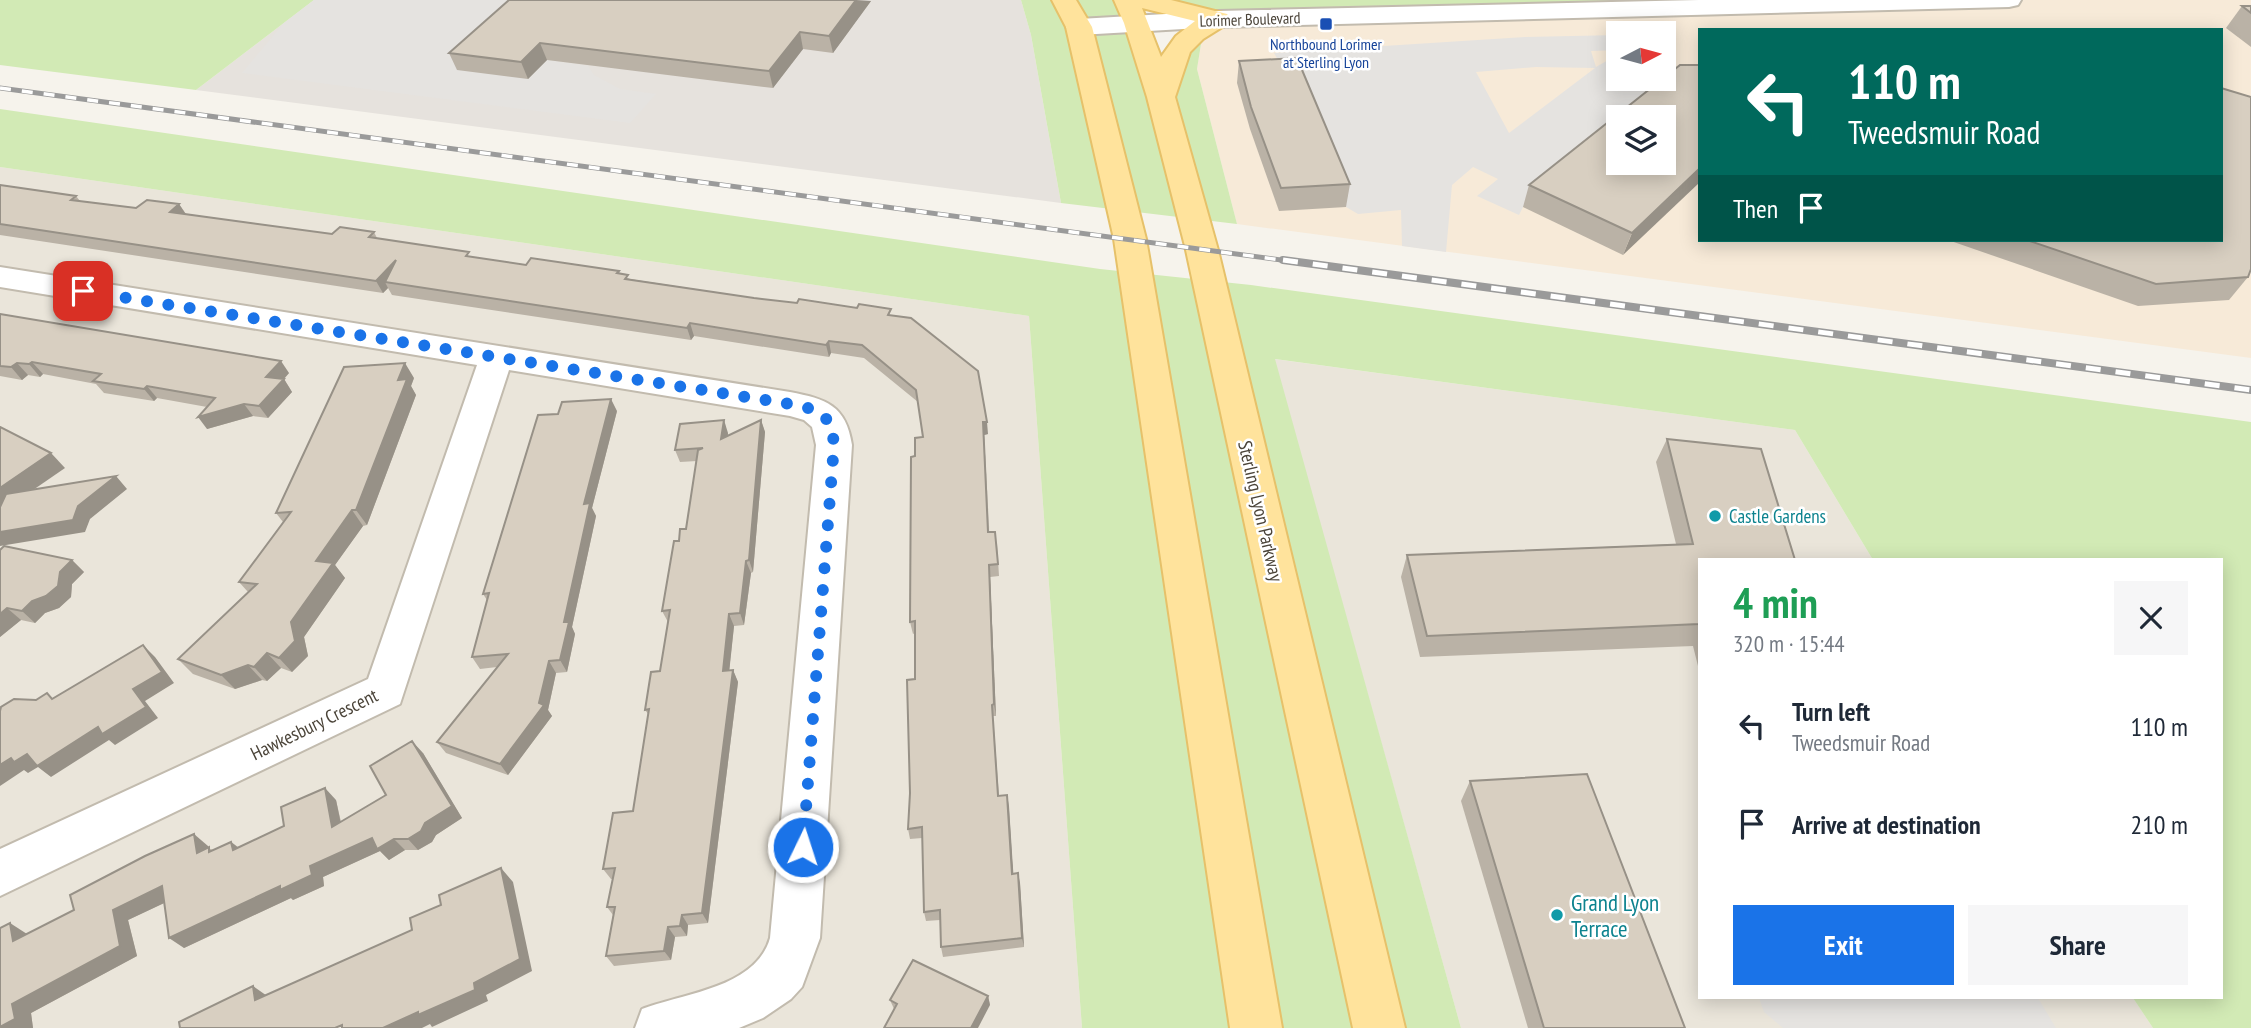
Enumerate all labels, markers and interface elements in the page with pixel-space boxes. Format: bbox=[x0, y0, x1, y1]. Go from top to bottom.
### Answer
street label: Lorimer Boulevard bbox=[1199, 7, 1301, 31]
marker: Northbound Lorimer at Sterling Lyon bbox=[1318, 16, 1334, 32]
north arrow bbox=[1606, 21, 1676, 91]
map controls bbox=[1606, 21, 1676, 175]
place label: Northbound Lorimer at Sterling Lyon bbox=[1270, 34, 1383, 72]
text: 110 m bbox=[1848, 49, 1961, 113]
icon: left bbox=[1733, 56, 1824, 147]
button: layers bbox=[1606, 105, 1676, 175]
text: Tweedsmuir Road bbox=[1848, 111, 2040, 153]
icon: arrive bbox=[1792, 189, 1830, 227]
text: Then bbox=[1733, 192, 1778, 225]
pin bbox=[53, 261, 113, 321]
icon: arrive bbox=[64, 272, 102, 310]
street label: Sterling Lyon Parkway bbox=[1233, 438, 1289, 585]
place label: Castle Gardens bbox=[1729, 504, 1826, 528]
marker: Castle Gardens bbox=[1707, 508, 1723, 524]
text: 4 min bbox=[1733, 575, 1818, 630]
button: close bbox=[2114, 581, 2188, 655]
text: 320 m · 15:44 bbox=[1733, 629, 1845, 658]
street label: Hawkesbury Crescent bbox=[246, 683, 382, 765]
text: Turn left bbox=[1792, 695, 1870, 728]
icon: left bbox=[1733, 707, 1771, 745]
text: 110 m bbox=[2130, 710, 2188, 743]
text: Tweedsmuir Road bbox=[1792, 728, 1930, 757]
icon: arrive bbox=[1733, 805, 1771, 843]
text: Arrive at destination bbox=[1792, 808, 1981, 841]
text: 210 m bbox=[2130, 808, 2188, 841]
position arrow bbox=[766, 810, 840, 884]
place label: Grand Lyon Terrace bbox=[1571, 888, 1659, 943]
button: Exit bbox=[1733, 905, 1954, 985]
button: Share bbox=[1968, 905, 2188, 985]
marker: Grand Lyon Terrace bbox=[1549, 907, 1565, 923]

